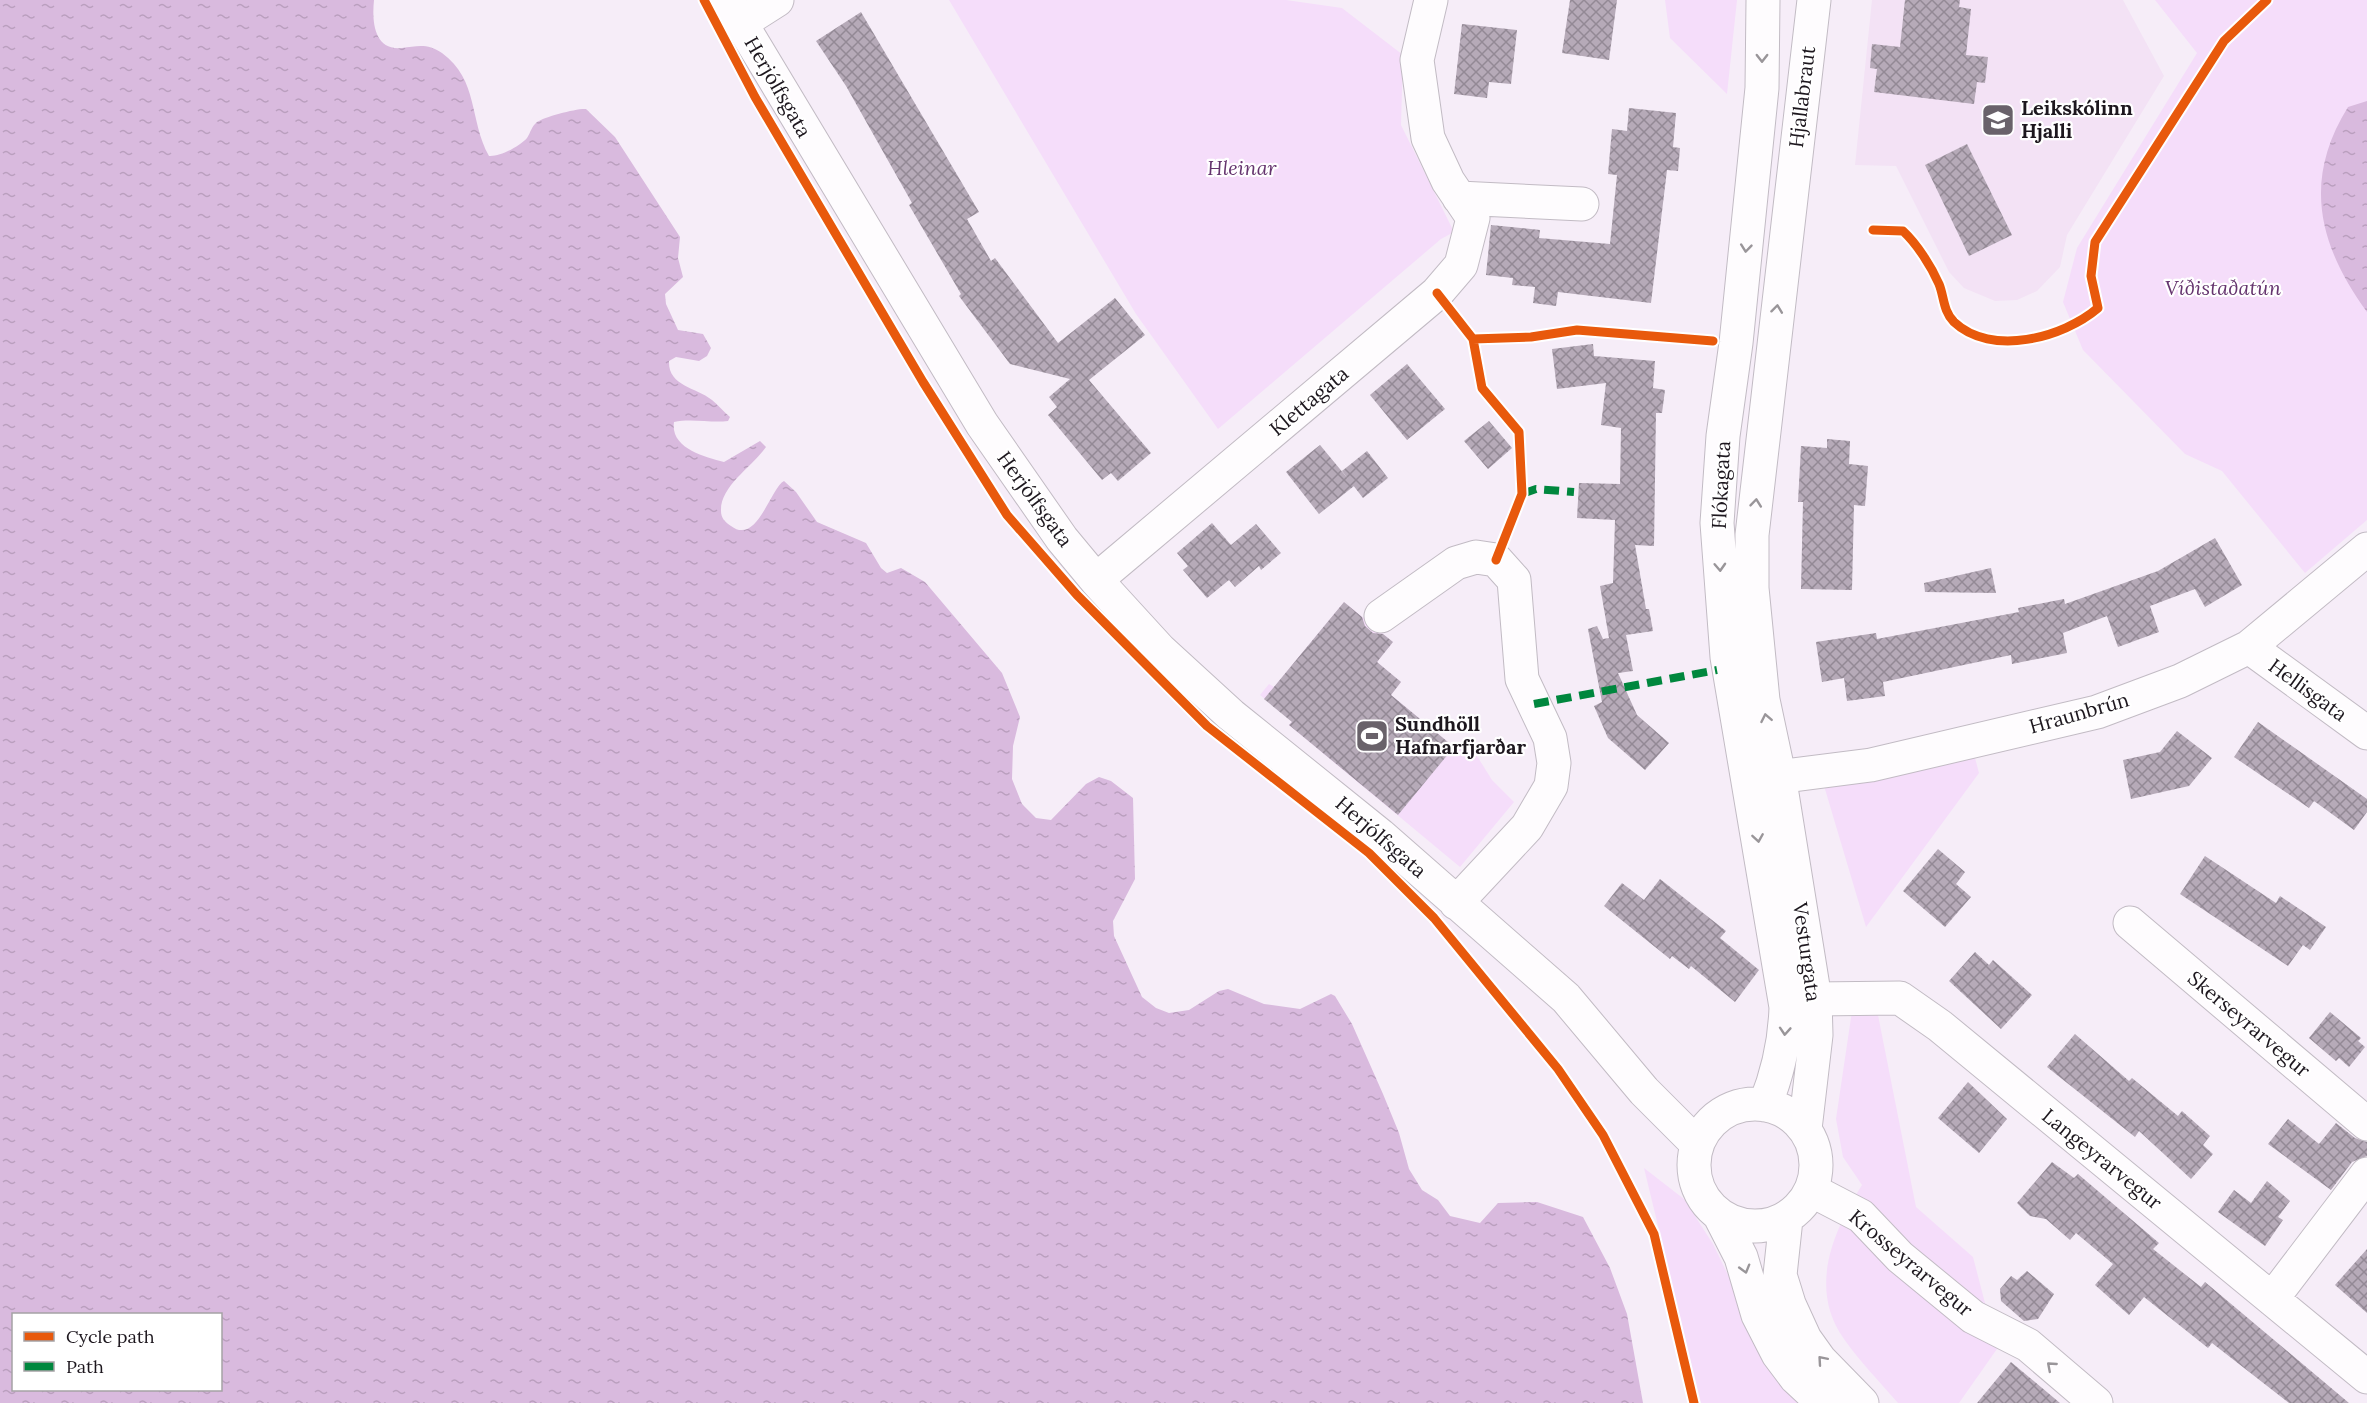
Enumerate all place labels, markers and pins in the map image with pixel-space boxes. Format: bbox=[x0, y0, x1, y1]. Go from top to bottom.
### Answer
place label: Leikskólinn Hjalli bbox=[2021, 95, 2133, 143]
school or university icon: Leikskólinn Hjalli bbox=[1980, 102, 2016, 138]
place label: Sundhöll Hafnarfjarðar bbox=[1395, 711, 1526, 759]
sports icon: Sundhöll Hafnarfjarðar bbox=[1354, 718, 1390, 754]

